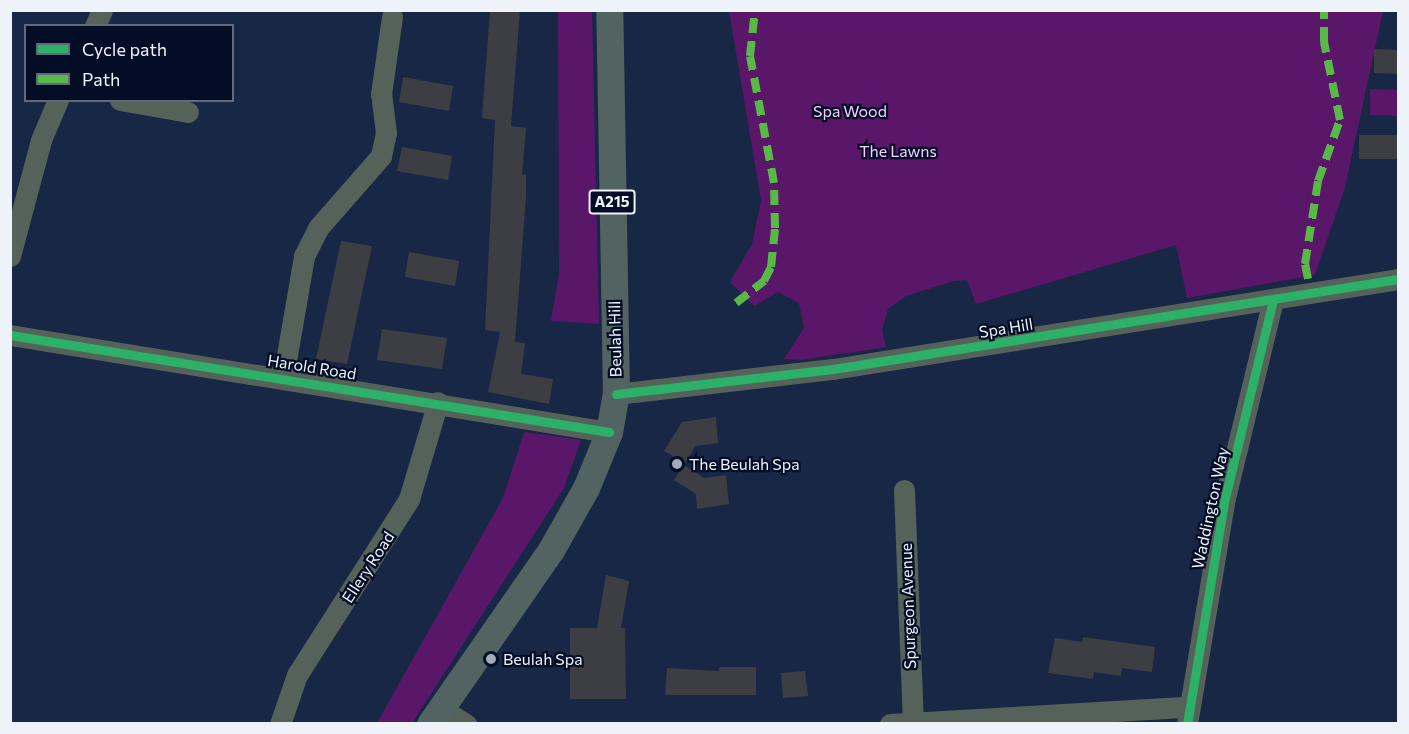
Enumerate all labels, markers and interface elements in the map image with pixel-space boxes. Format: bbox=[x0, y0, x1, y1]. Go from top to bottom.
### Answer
legend bbox=[24, 24, 234, 102]
text: Cycle path bbox=[82, 38, 167, 60]
text: Path bbox=[82, 68, 120, 90]
park label: Spa Wood bbox=[813, 101, 887, 121]
park label: The Lawns bbox=[859, 141, 937, 161]
road number: A215 bbox=[588, 190, 636, 214]
street label: Beulah Hill bbox=[605, 301, 625, 377]
street label: Spa Hill bbox=[978, 314, 1034, 342]
street label: Harold Road bbox=[266, 350, 358, 384]
street label: Waddington Way bbox=[1188, 445, 1232, 571]
place label: The Beulah Spa bbox=[689, 454, 800, 474]
marker: The Beulah Spa bbox=[670, 457, 684, 471]
street label: Ellery Road bbox=[338, 528, 398, 606]
street label: Spurgeon Avenue bbox=[896, 543, 920, 669]
place label: Beulah Spa bbox=[503, 649, 583, 669]
marker: Beulah Spa bbox=[484, 652, 498, 666]

